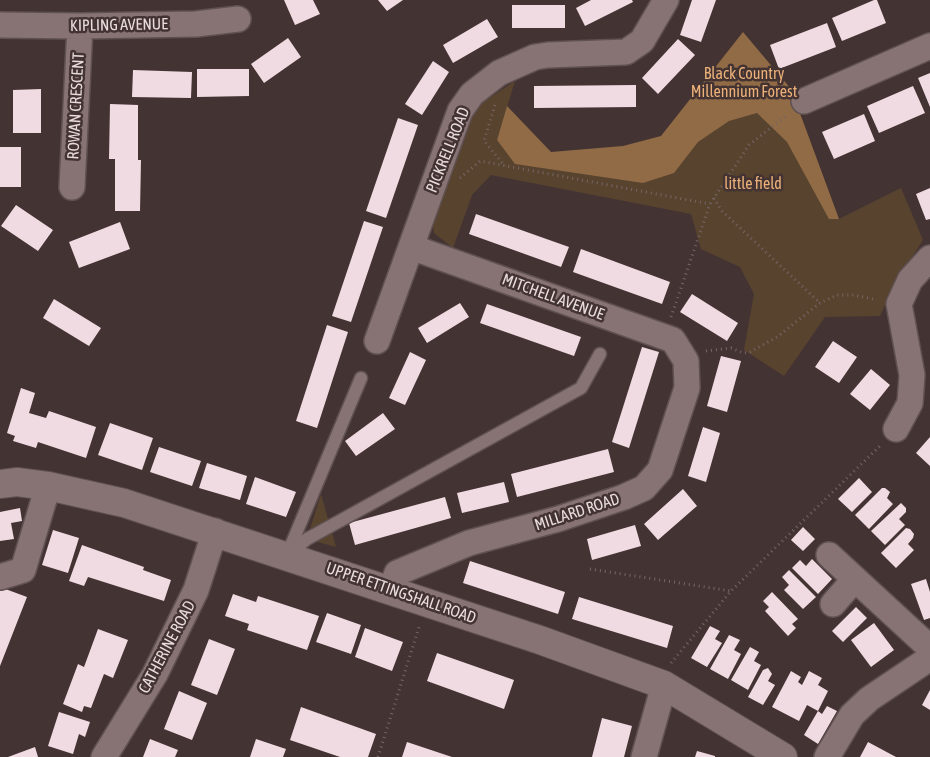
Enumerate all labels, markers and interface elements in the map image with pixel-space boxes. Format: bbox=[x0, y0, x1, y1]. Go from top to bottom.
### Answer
street label: KIPLING AVENUE bbox=[70, 15, 168, 35]
street label: ROWAN CRESCENT bbox=[64, 52, 88, 160]
park label: Black Country Millennium Forest bbox=[691, 64, 797, 102]
street label: PICKRELL ROAD bbox=[422, 105, 474, 195]
park label: little field bbox=[724, 174, 782, 194]
street label: MITCHELL AVENUE bbox=[499, 270, 607, 324]
street label: MILLARD ROAD bbox=[532, 489, 622, 535]
street label: UPPER ETTINGSHALL ROAD bbox=[323, 558, 479, 628]
street label: CATHERINE ROAD bbox=[135, 597, 199, 697]

